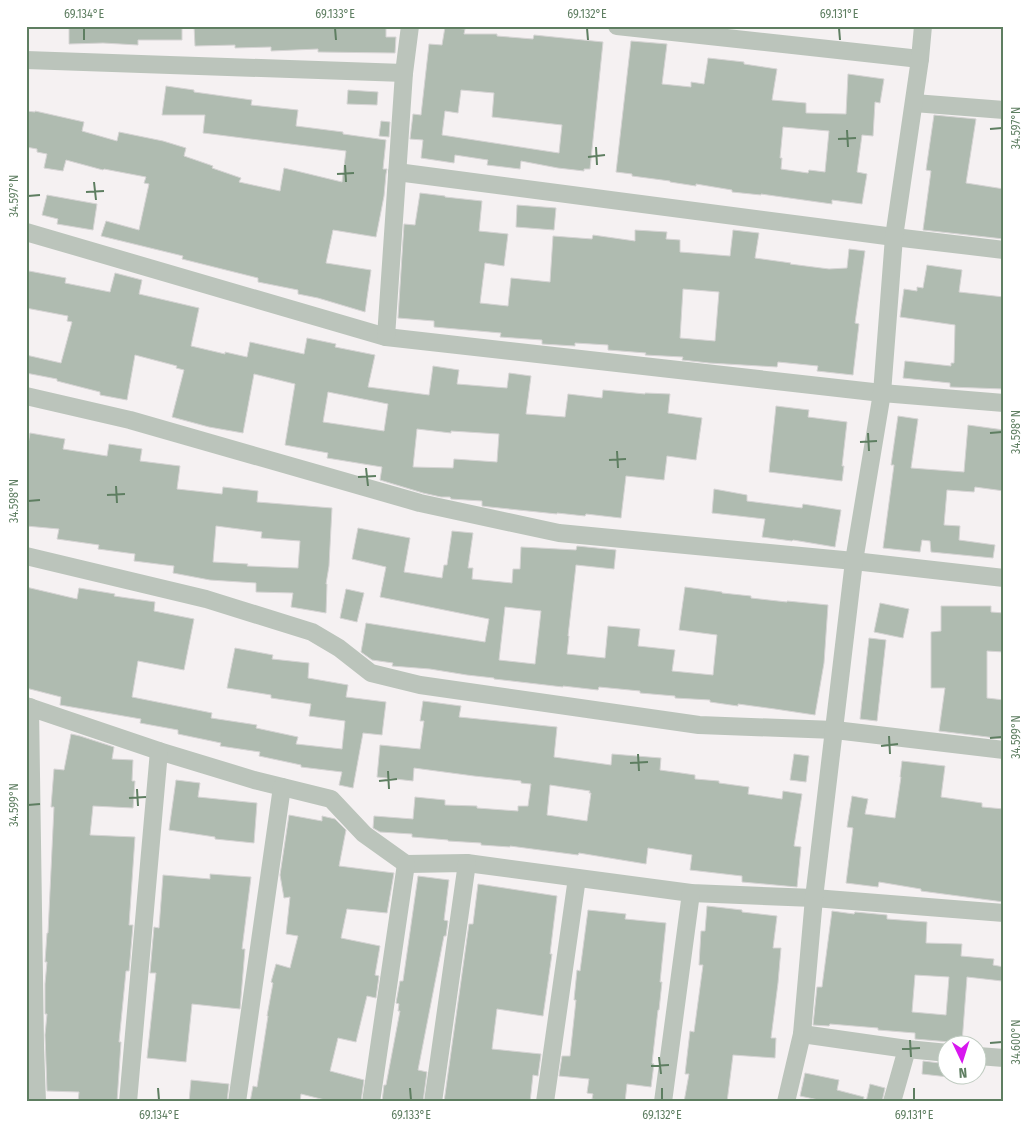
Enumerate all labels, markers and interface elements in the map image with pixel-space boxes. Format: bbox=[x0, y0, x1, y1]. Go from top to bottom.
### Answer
text: 69.134°E bbox=[64, 7, 104, 21]
text: 69.133°E bbox=[315, 7, 355, 21]
text: 69.132°E bbox=[567, 7, 607, 21]
text: 69.131°E bbox=[820, 7, 859, 21]
text: 34.597°N bbox=[1009, 107, 1023, 149]
text: 34.597°N bbox=[7, 175, 21, 217]
text: 34.598°N bbox=[1009, 410, 1023, 454]
text: 34.598°N bbox=[7, 479, 21, 523]
text: 34.599°N bbox=[1009, 715, 1023, 759]
text: 34.599°N bbox=[7, 783, 21, 827]
text: 34.600°N bbox=[1009, 1020, 1023, 1064]
north arrow bbox=[938, 1036, 988, 1086]
text: N bbox=[958, 1064, 968, 1081]
text: 69.134°E bbox=[139, 1108, 179, 1122]
text: 69.133°E bbox=[391, 1108, 431, 1122]
text: 69.132°E bbox=[642, 1108, 682, 1122]
text: 69.131°E bbox=[895, 1108, 934, 1122]

